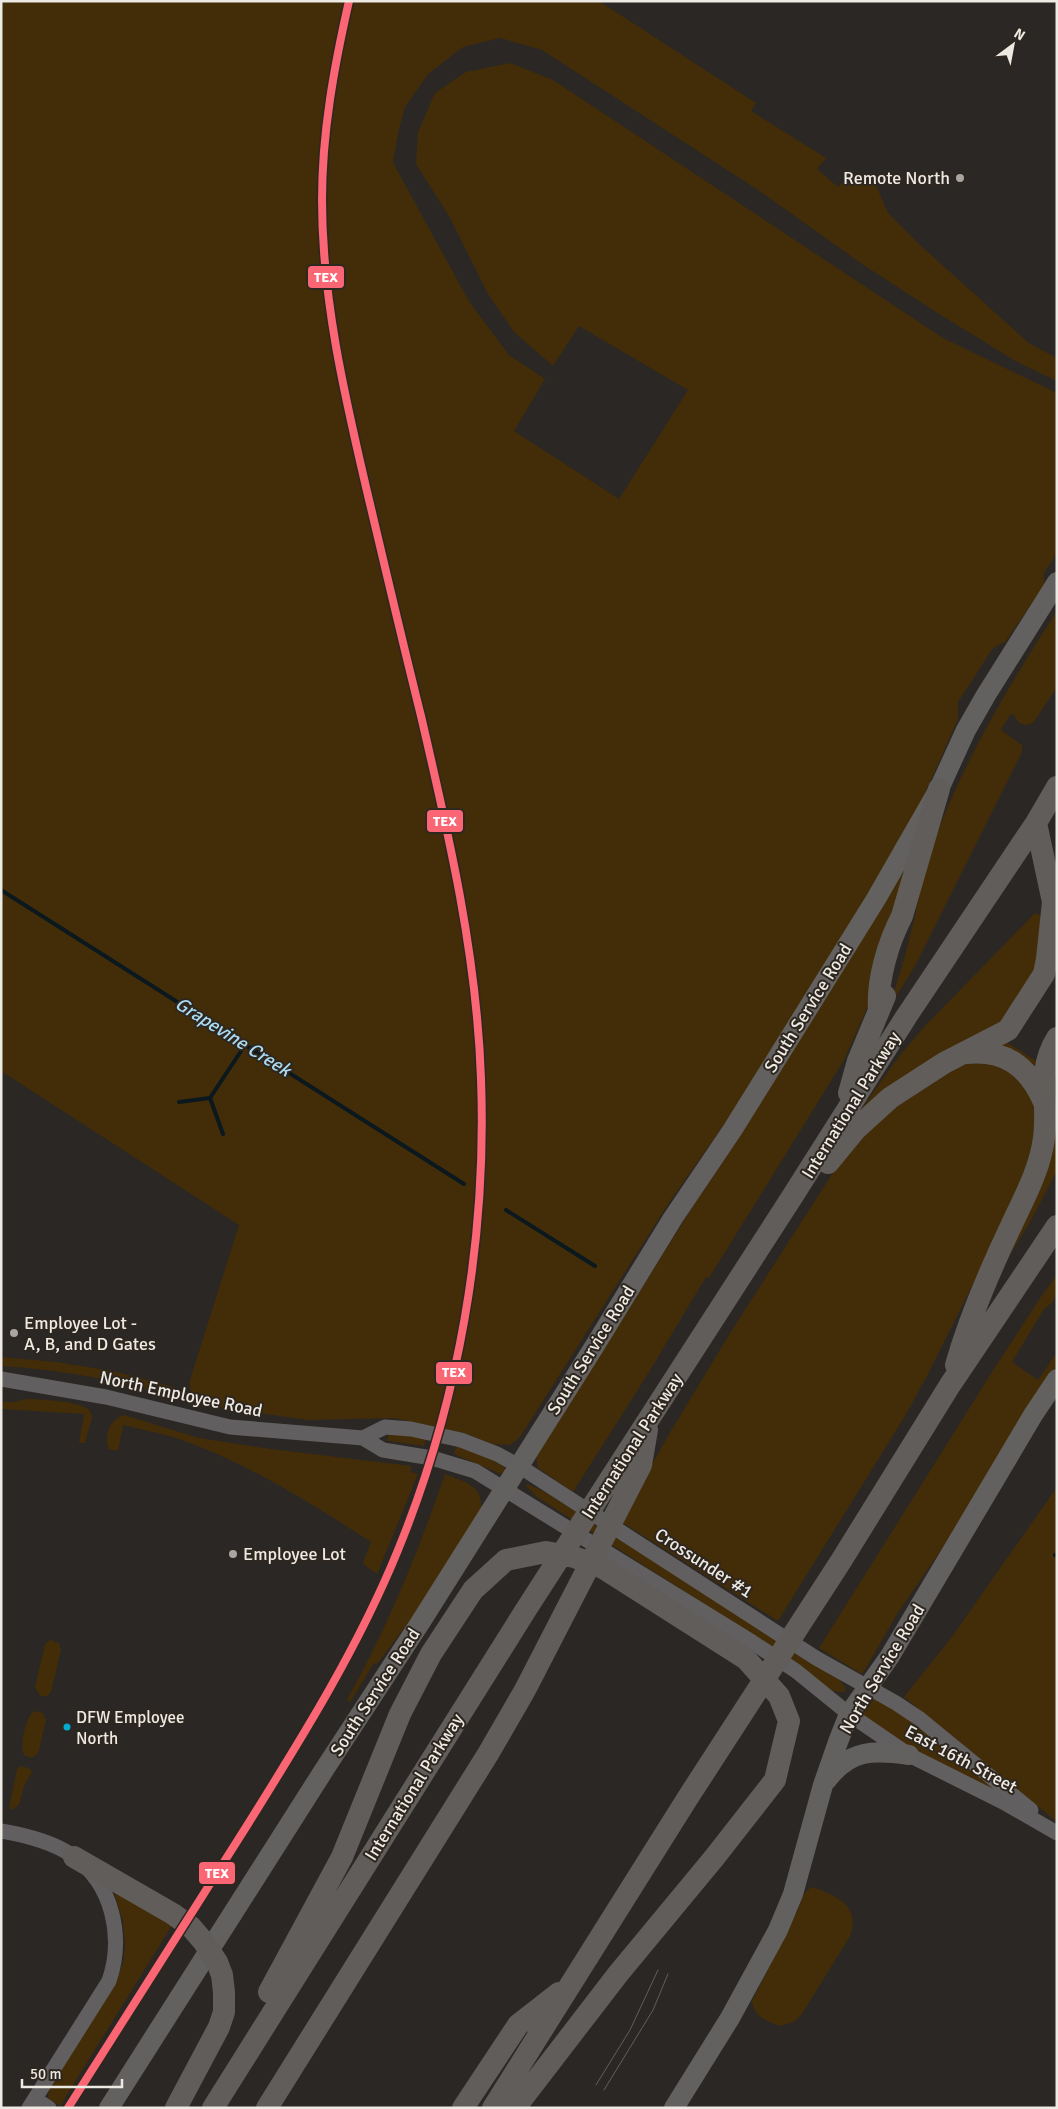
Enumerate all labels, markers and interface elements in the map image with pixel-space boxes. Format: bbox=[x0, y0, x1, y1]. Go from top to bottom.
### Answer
north arrow bbox=[988, 20, 1038, 70]
text: N bbox=[1011, 25, 1028, 44]
place label: Remote North bbox=[843, 167, 950, 189]
marker: Remote North bbox=[954, 172, 966, 184]
line badge: TEX bbox=[307, 265, 345, 289]
text: TEX bbox=[314, 269, 338, 286]
line badge: TEX bbox=[426, 809, 464, 833]
text: TEX bbox=[433, 813, 457, 830]
street label: South Service Road bbox=[759, 939, 857, 1077]
water label: Grapevine Creek bbox=[171, 992, 297, 1083]
street label: International Parkway bbox=[797, 1027, 905, 1183]
street label: South Service Road bbox=[542, 1281, 640, 1419]
place label: Employee Lot - A, B, and D Gates bbox=[24, 1312, 156, 1355]
marker: Employee Lot - A, B, and D Gates bbox=[8, 1327, 20, 1339]
line badge: TEX bbox=[435, 1361, 473, 1385]
text: TEX bbox=[442, 1364, 466, 1381]
street label: North Employee Road bbox=[98, 1366, 264, 1422]
street label: International Parkway bbox=[577, 1369, 688, 1523]
street label: Crossunder #1 bbox=[651, 1523, 757, 1603]
place label: Employee Lot bbox=[243, 1543, 346, 1565]
marker: Employee Lot bbox=[227, 1548, 239, 1560]
street label: North Service Road bbox=[835, 1600, 929, 1738]
street label: South Service Road bbox=[325, 1624, 425, 1760]
place label: DFW Employee North bbox=[76, 1707, 184, 1749]
street label: International Parkway bbox=[360, 1709, 468, 1865]
street label: East 16th Street bbox=[901, 1720, 1021, 1798]
marker: DFW Employee North bbox=[62, 1722, 72, 1732]
line badge: TEX bbox=[198, 1861, 236, 1885]
text: TEX bbox=[205, 1865, 229, 1882]
scale bar bbox=[22, 2056, 122, 2088]
text: 50 m bbox=[30, 2065, 61, 2083]

